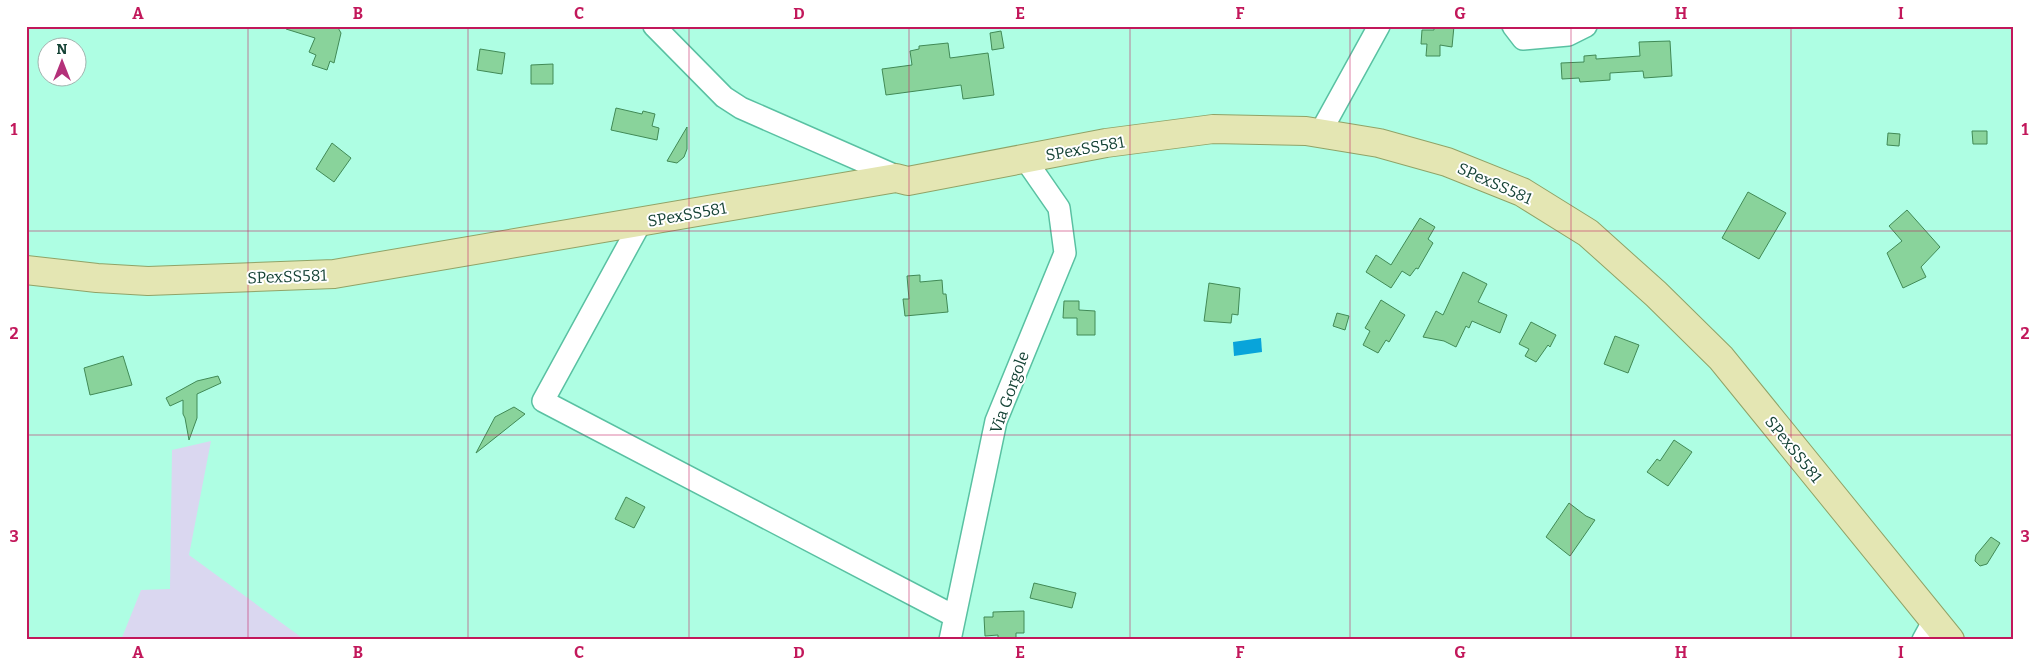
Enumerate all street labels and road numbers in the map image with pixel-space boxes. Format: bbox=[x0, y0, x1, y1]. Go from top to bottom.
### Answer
street label: SPexSS581 bbox=[1044, 132, 1126, 165]
street label: SPexSS581 bbox=[1455, 159, 1535, 209]
street label: SPexSS581 bbox=[646, 198, 728, 231]
street label: SPexSS581 bbox=[247, 266, 328, 287]
street label: Via Gorgole bbox=[986, 349, 1033, 436]
street label: SPexSS581 bbox=[1761, 412, 1826, 487]

